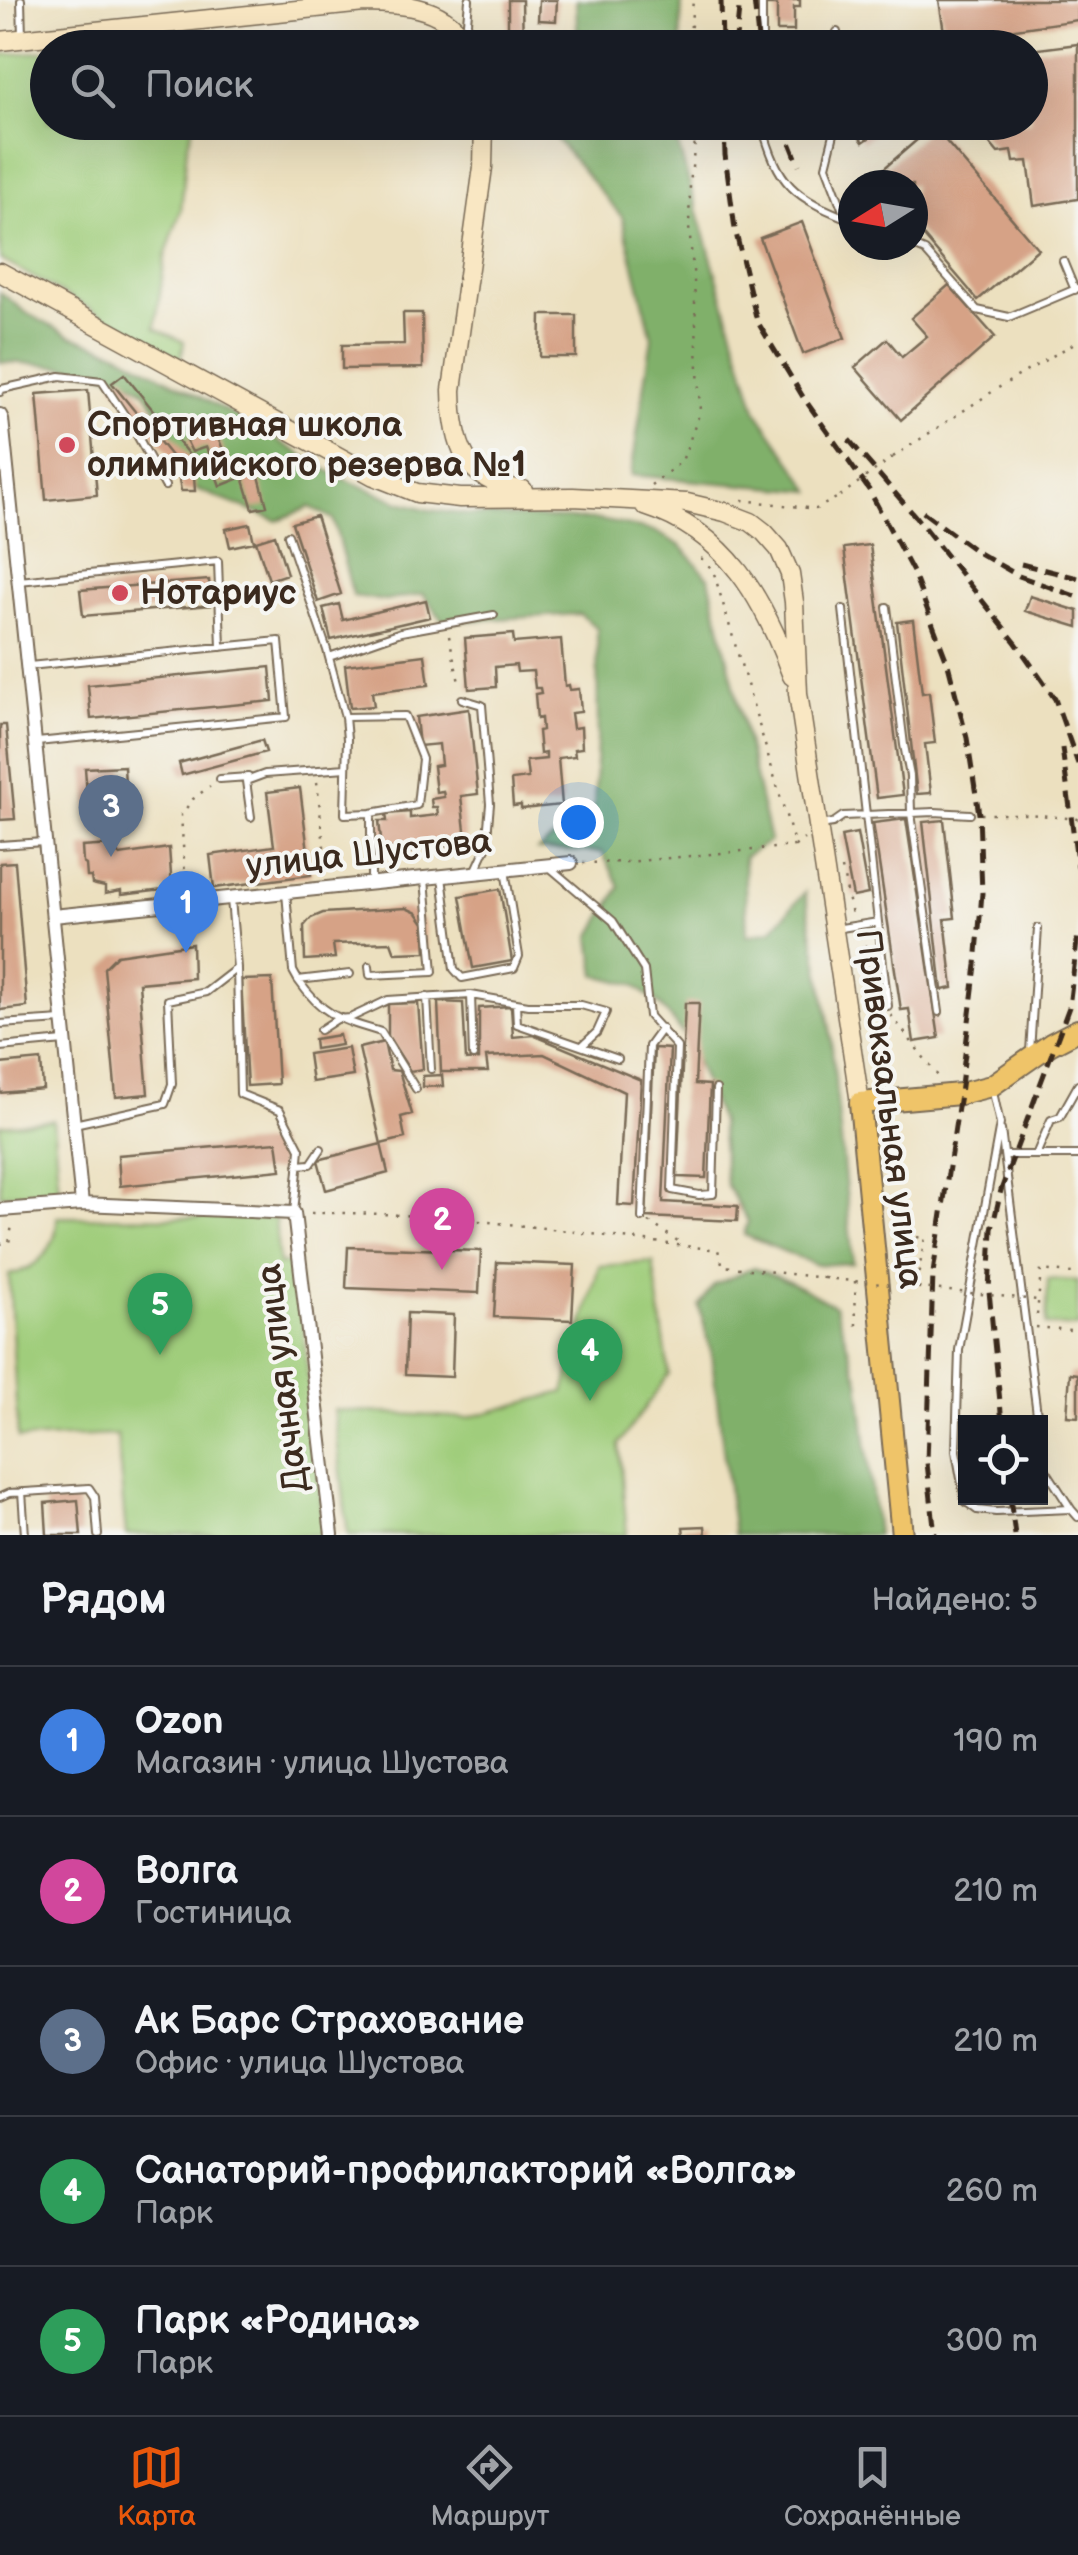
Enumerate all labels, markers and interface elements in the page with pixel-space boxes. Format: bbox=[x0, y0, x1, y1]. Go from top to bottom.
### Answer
search box bbox=[30, 30, 1048, 140]
icon: search bbox=[65, 58, 120, 113]
text: Поиск bbox=[145, 63, 253, 108]
north arrow bbox=[838, 170, 928, 260]
place label: Спортивная школа олимпийского резерва №1 bbox=[87, 404, 526, 487]
marker: Спортивная школа олимпийского резерва №1 bbox=[56, 434, 78, 456]
place label: Нотариус bbox=[140, 572, 297, 615]
marker: Нотариус bbox=[109, 582, 131, 604]
pin: 3 bbox=[78, 774, 144, 857]
your location bbox=[553, 797, 604, 848]
street label: улица Шустова bbox=[244, 820, 494, 888]
pin: 1 bbox=[154, 870, 218, 953]
street label: Привокзальная улица bbox=[846, 927, 932, 1291]
pin: 2 bbox=[410, 1188, 474, 1270]
street label: Дачная улица bbox=[248, 1261, 318, 1495]
pin: 5 bbox=[128, 1272, 192, 1355]
pin: 4 bbox=[558, 1318, 622, 1401]
map controls bbox=[958, 1415, 1048, 1505]
button: locate bbox=[958, 1415, 1048, 1505]
text: Рядом bbox=[40, 1575, 167, 1626]
text: Найдено: 5 bbox=[872, 1581, 1038, 1620]
text: Ozon bbox=[135, 1699, 224, 1744]
text: 1 bbox=[66, 1722, 79, 1761]
text: 190 m bbox=[953, 1722, 1038, 1761]
text: Магазин · улица Шустова bbox=[135, 1744, 509, 1783]
text: Волга bbox=[135, 1849, 238, 1894]
text: 2 bbox=[63, 1872, 82, 1911]
text: 210 m bbox=[953, 1872, 1038, 1911]
text: Гостиница bbox=[135, 1894, 292, 1933]
text: Ак Барс Страхование bbox=[135, 1999, 524, 2044]
text: 3 bbox=[63, 2022, 82, 2061]
text: 210 m bbox=[953, 2022, 1038, 2061]
text: Офис · улица Шустова bbox=[135, 2044, 464, 2083]
text: Санаторий-профилакторий «Волга» bbox=[135, 2149, 797, 2194]
text: 4 bbox=[63, 2172, 82, 2211]
text: 260 m bbox=[946, 2172, 1038, 2211]
text: Парк bbox=[135, 2194, 213, 2233]
text: Парк «Родина» bbox=[135, 2299, 421, 2344]
text: 5 bbox=[63, 2322, 82, 2361]
text: 300 m bbox=[946, 2322, 1038, 2361]
text: Парк bbox=[135, 2344, 213, 2383]
tab: Карта bbox=[117, 2440, 196, 2533]
tab: Маршрут bbox=[430, 2440, 550, 2533]
tab: Сохранённые bbox=[784, 2440, 961, 2533]

